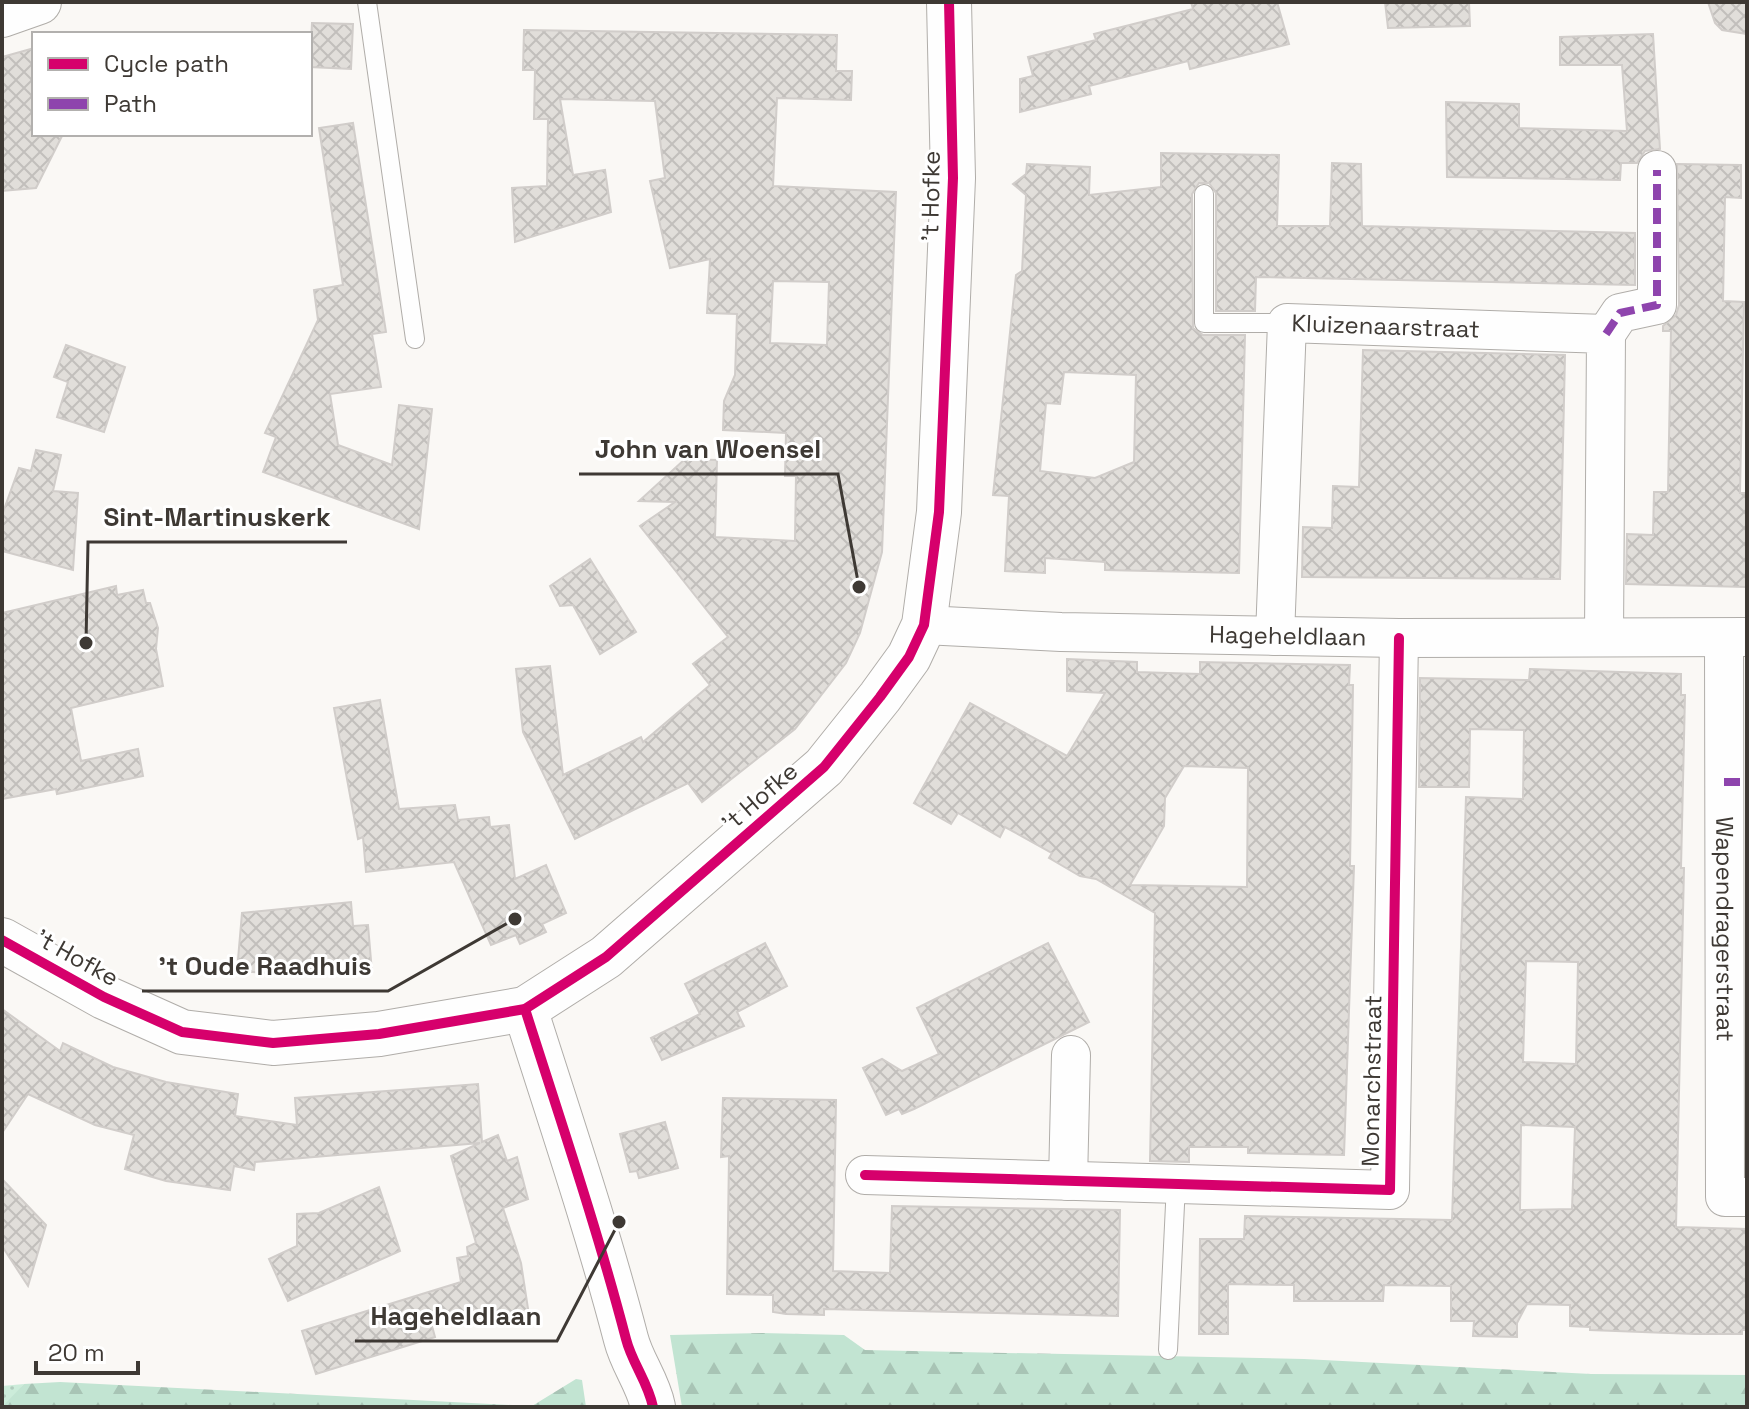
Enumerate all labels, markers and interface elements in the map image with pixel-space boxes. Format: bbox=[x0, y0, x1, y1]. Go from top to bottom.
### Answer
legend bbox=[32, 32, 312, 136]
text: Cycle path bbox=[104, 48, 229, 79]
text: Path bbox=[104, 88, 157, 119]
street label: 't Hofke bbox=[914, 150, 947, 242]
street label: Kluizenaarstraat bbox=[1291, 307, 1480, 345]
callout: John van Woensel bbox=[579, 424, 838, 474]
text: John van Woensel bbox=[595, 432, 821, 466]
callout: Sint-Martinuskerk bbox=[88, 492, 347, 542]
text: Sint-Martinuskerk bbox=[103, 500, 331, 534]
street label: Hageheldlaan bbox=[1209, 619, 1367, 652]
street label: 't Hofke bbox=[715, 755, 804, 838]
street label: Wapendragerstraat bbox=[1709, 816, 1741, 1042]
street label: 't Hofke bbox=[30, 922, 124, 993]
callout: 't Oude Raadhuis bbox=[142, 941, 388, 991]
text: 't Oude Raadhuis bbox=[158, 949, 372, 983]
street label: Monarchstraat bbox=[1355, 995, 1388, 1167]
callout: Hageheldlaan bbox=[355, 1291, 557, 1341]
text: Hageheldlaan bbox=[371, 1299, 541, 1333]
scale bar bbox=[36, 1325, 138, 1375]
text: 20 m bbox=[48, 1337, 105, 1368]

